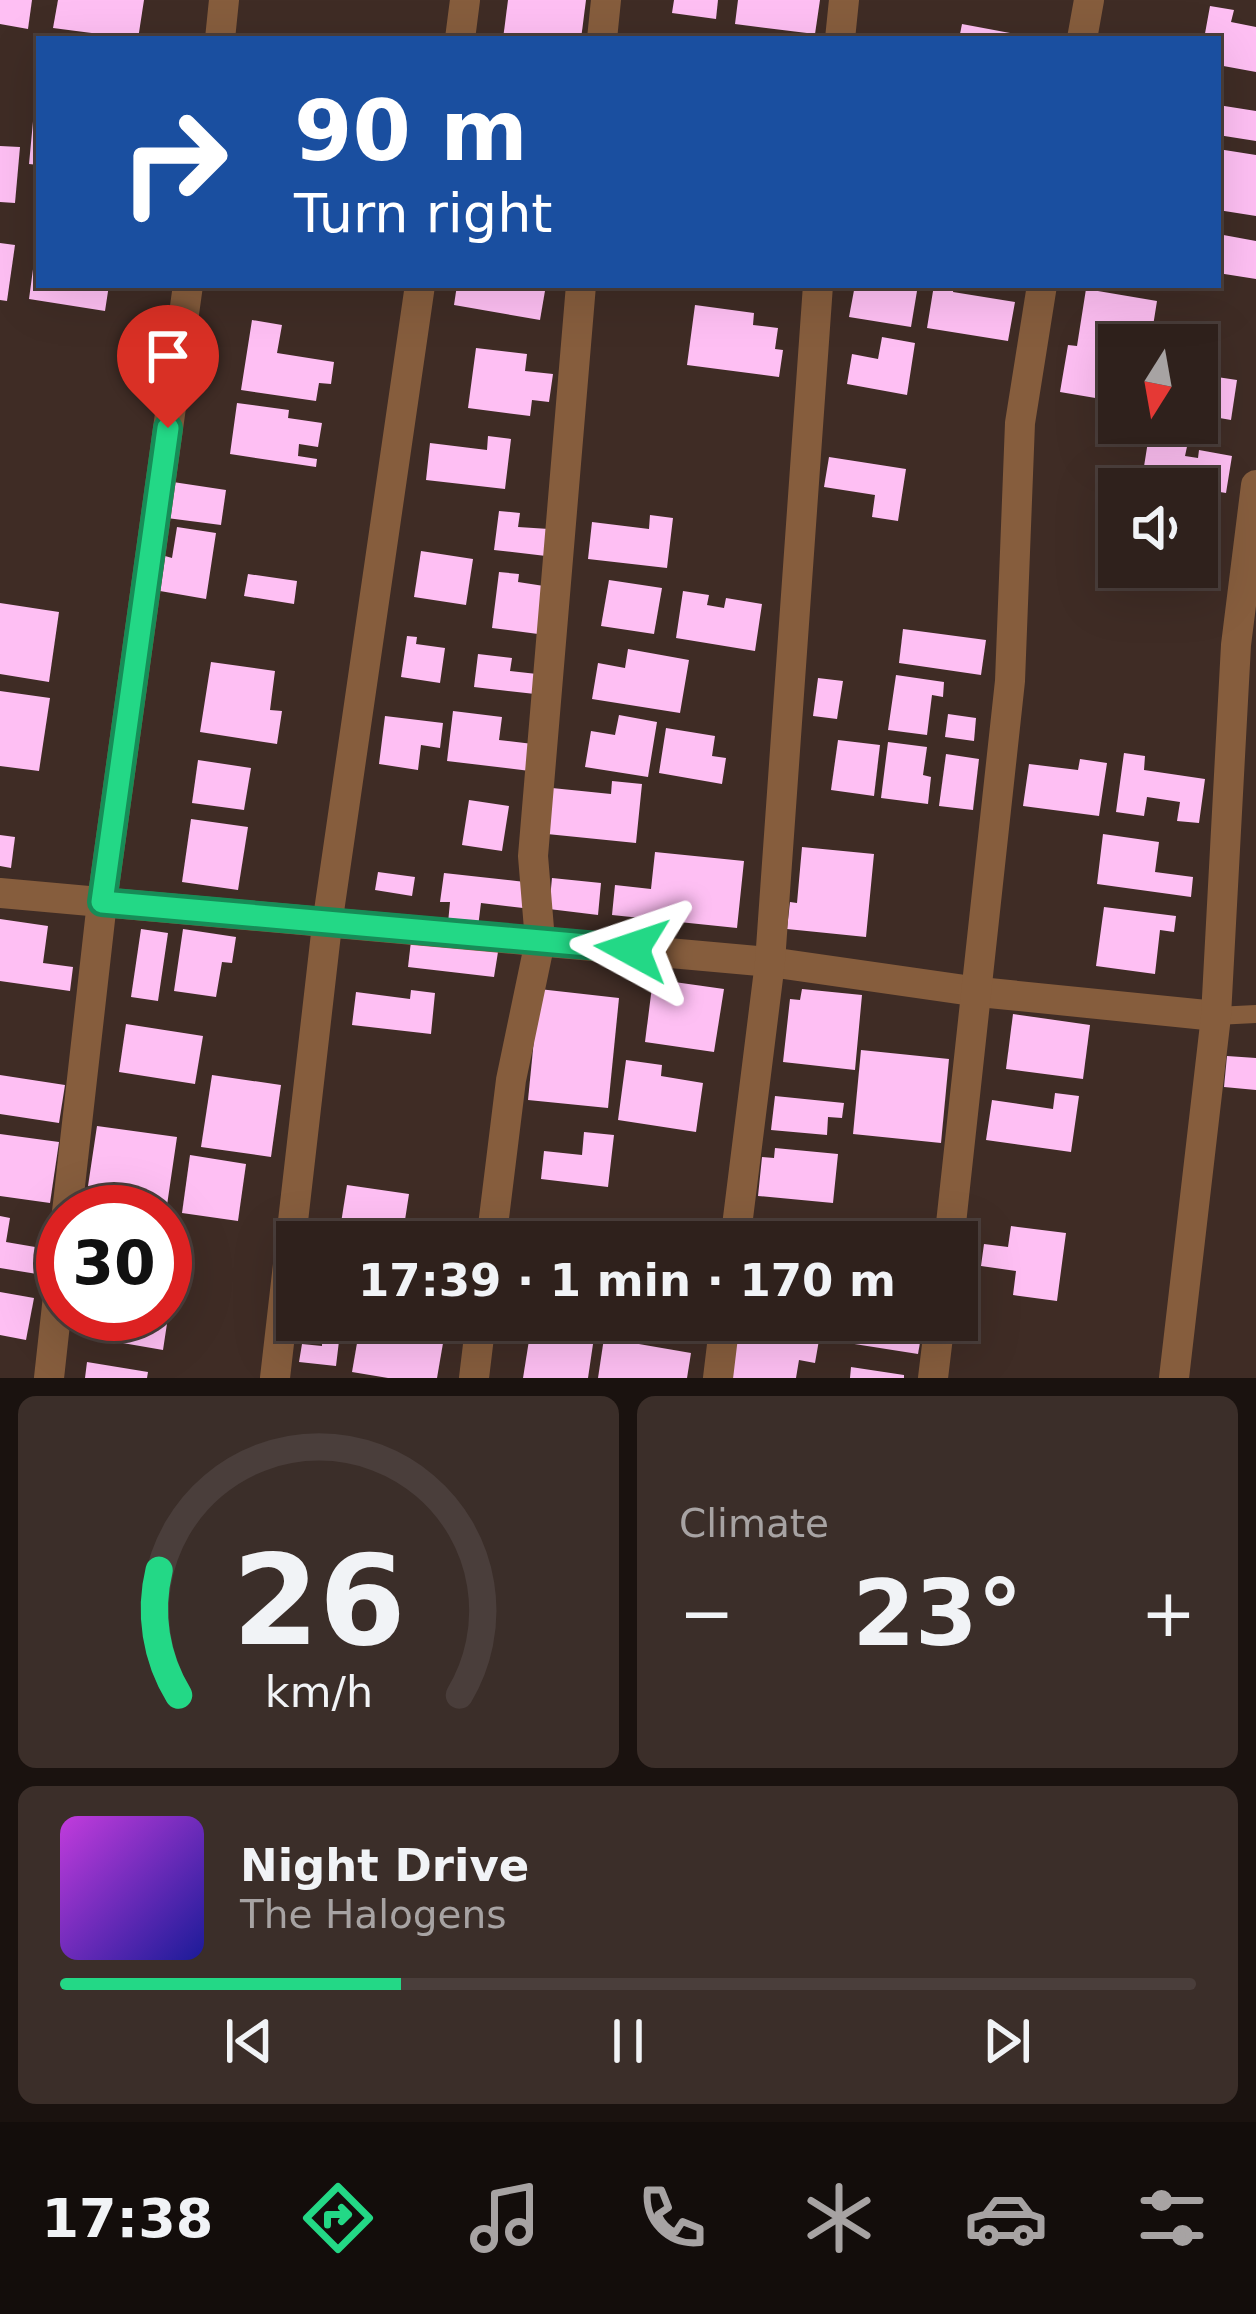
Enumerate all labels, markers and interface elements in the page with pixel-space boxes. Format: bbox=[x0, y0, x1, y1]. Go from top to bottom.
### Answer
text: 90 m bbox=[294, 82, 528, 180]
icon: right bbox=[96, 84, 252, 240]
text: Turn right bbox=[294, 182, 553, 245]
pin bbox=[117, 305, 219, 428]
icon: arrive bbox=[135, 323, 201, 389]
north arrow bbox=[1098, 324, 1218, 444]
map controls bbox=[1098, 324, 1218, 588]
button: sound bbox=[1098, 468, 1218, 588]
position arrow bbox=[569, 886, 695, 1012]
speed limit sign: 30 bbox=[36, 1185, 192, 1341]
text: 17:39 · 1 min · 170 m bbox=[358, 1254, 896, 1307]
text: Climate bbox=[679, 1501, 829, 1546]
text: 26 bbox=[232, 1528, 405, 1673]
text: 23° bbox=[852, 1561, 1023, 1666]
text: − bbox=[679, 1575, 734, 1652]
text: + bbox=[1141, 1575, 1196, 1652]
text: km/h bbox=[264, 1667, 373, 1717]
text: Night Drive bbox=[240, 1839, 529, 1892]
text: The Halogens bbox=[240, 1892, 507, 1937]
icon: previous bbox=[216, 2008, 282, 2074]
icon: pause bbox=[595, 2008, 661, 2074]
icon: next bbox=[974, 2008, 1040, 2074]
icon: directions bbox=[296, 2176, 380, 2260]
icon: music bbox=[463, 2176, 547, 2260]
icon: phone bbox=[630, 2176, 714, 2260]
icon: climate bbox=[797, 2176, 881, 2260]
icon: car bbox=[964, 2176, 1048, 2260]
icon: filters bbox=[1130, 2176, 1214, 2260]
text: 17:38 bbox=[41, 2187, 213, 2250]

